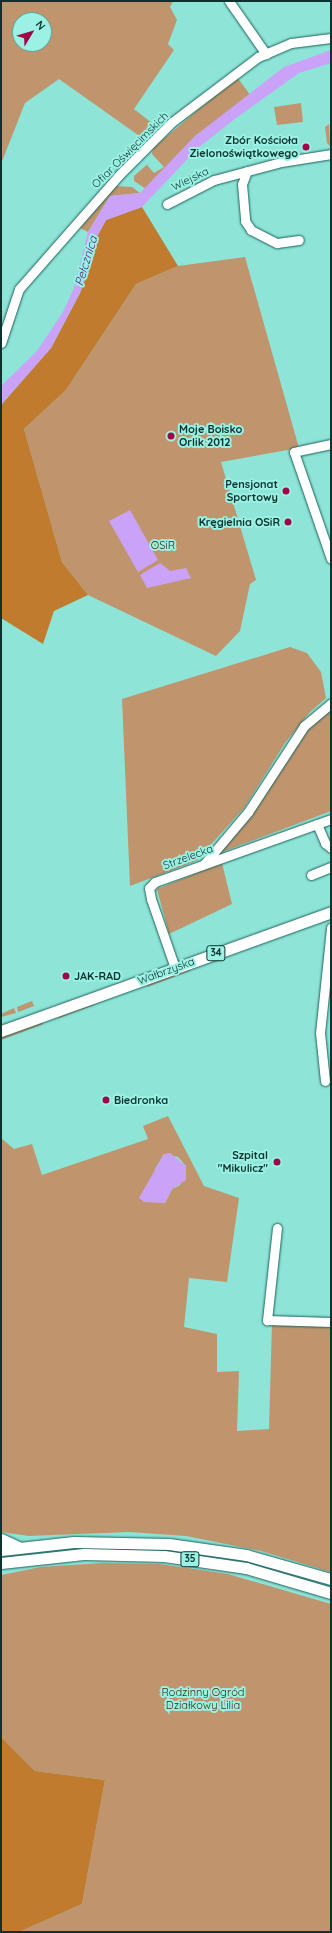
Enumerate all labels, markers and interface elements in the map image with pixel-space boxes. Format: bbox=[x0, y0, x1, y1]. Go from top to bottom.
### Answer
north arrow bbox=[12, 12, 52, 52]
text: N bbox=[33, 18, 49, 33]
street label: Ofiar Oświęcimskich bbox=[89, 109, 171, 191]
place label: Zbór Kościoła Zielonoświątkowego bbox=[189, 134, 298, 160]
marker: Zbór Kościoła Zielonoświątkowego bbox=[301, 142, 311, 152]
street label: Wiejska bbox=[169, 164, 211, 194]
water label: Pełcznica bbox=[72, 234, 100, 288]
place label: Moje Boisko Orlik 2012 bbox=[179, 423, 242, 449]
marker: Moje Boisko Orlik 2012 bbox=[166, 431, 176, 441]
place label: Pensjonat Sportowy bbox=[225, 478, 278, 504]
marker: Pensjonat Sportowy bbox=[281, 486, 291, 496]
place label: Kręgielnia OSiR bbox=[199, 515, 280, 529]
marker: Kręgielnia OSiR bbox=[283, 517, 293, 527]
park label: OSiR bbox=[151, 538, 175, 552]
street label: Strzelecka bbox=[161, 842, 215, 872]
road number: 34 bbox=[206, 945, 226, 961]
street label: Wałbrzyska bbox=[136, 955, 196, 987]
place label: JAK-RAD bbox=[74, 969, 121, 983]
marker: JAK-RAD bbox=[61, 971, 71, 981]
place label: Biedronka bbox=[114, 1093, 168, 1107]
marker: Biedronka bbox=[101, 1095, 111, 1105]
place label: Szpital "Mikulicz" bbox=[218, 1149, 268, 1175]
marker: Szpital "Mikulicz" bbox=[271, 1156, 283, 1168]
road number: 35 bbox=[180, 1551, 200, 1567]
park label: Rodzinny Ogród Działkowy Lilia bbox=[162, 1686, 244, 1712]

